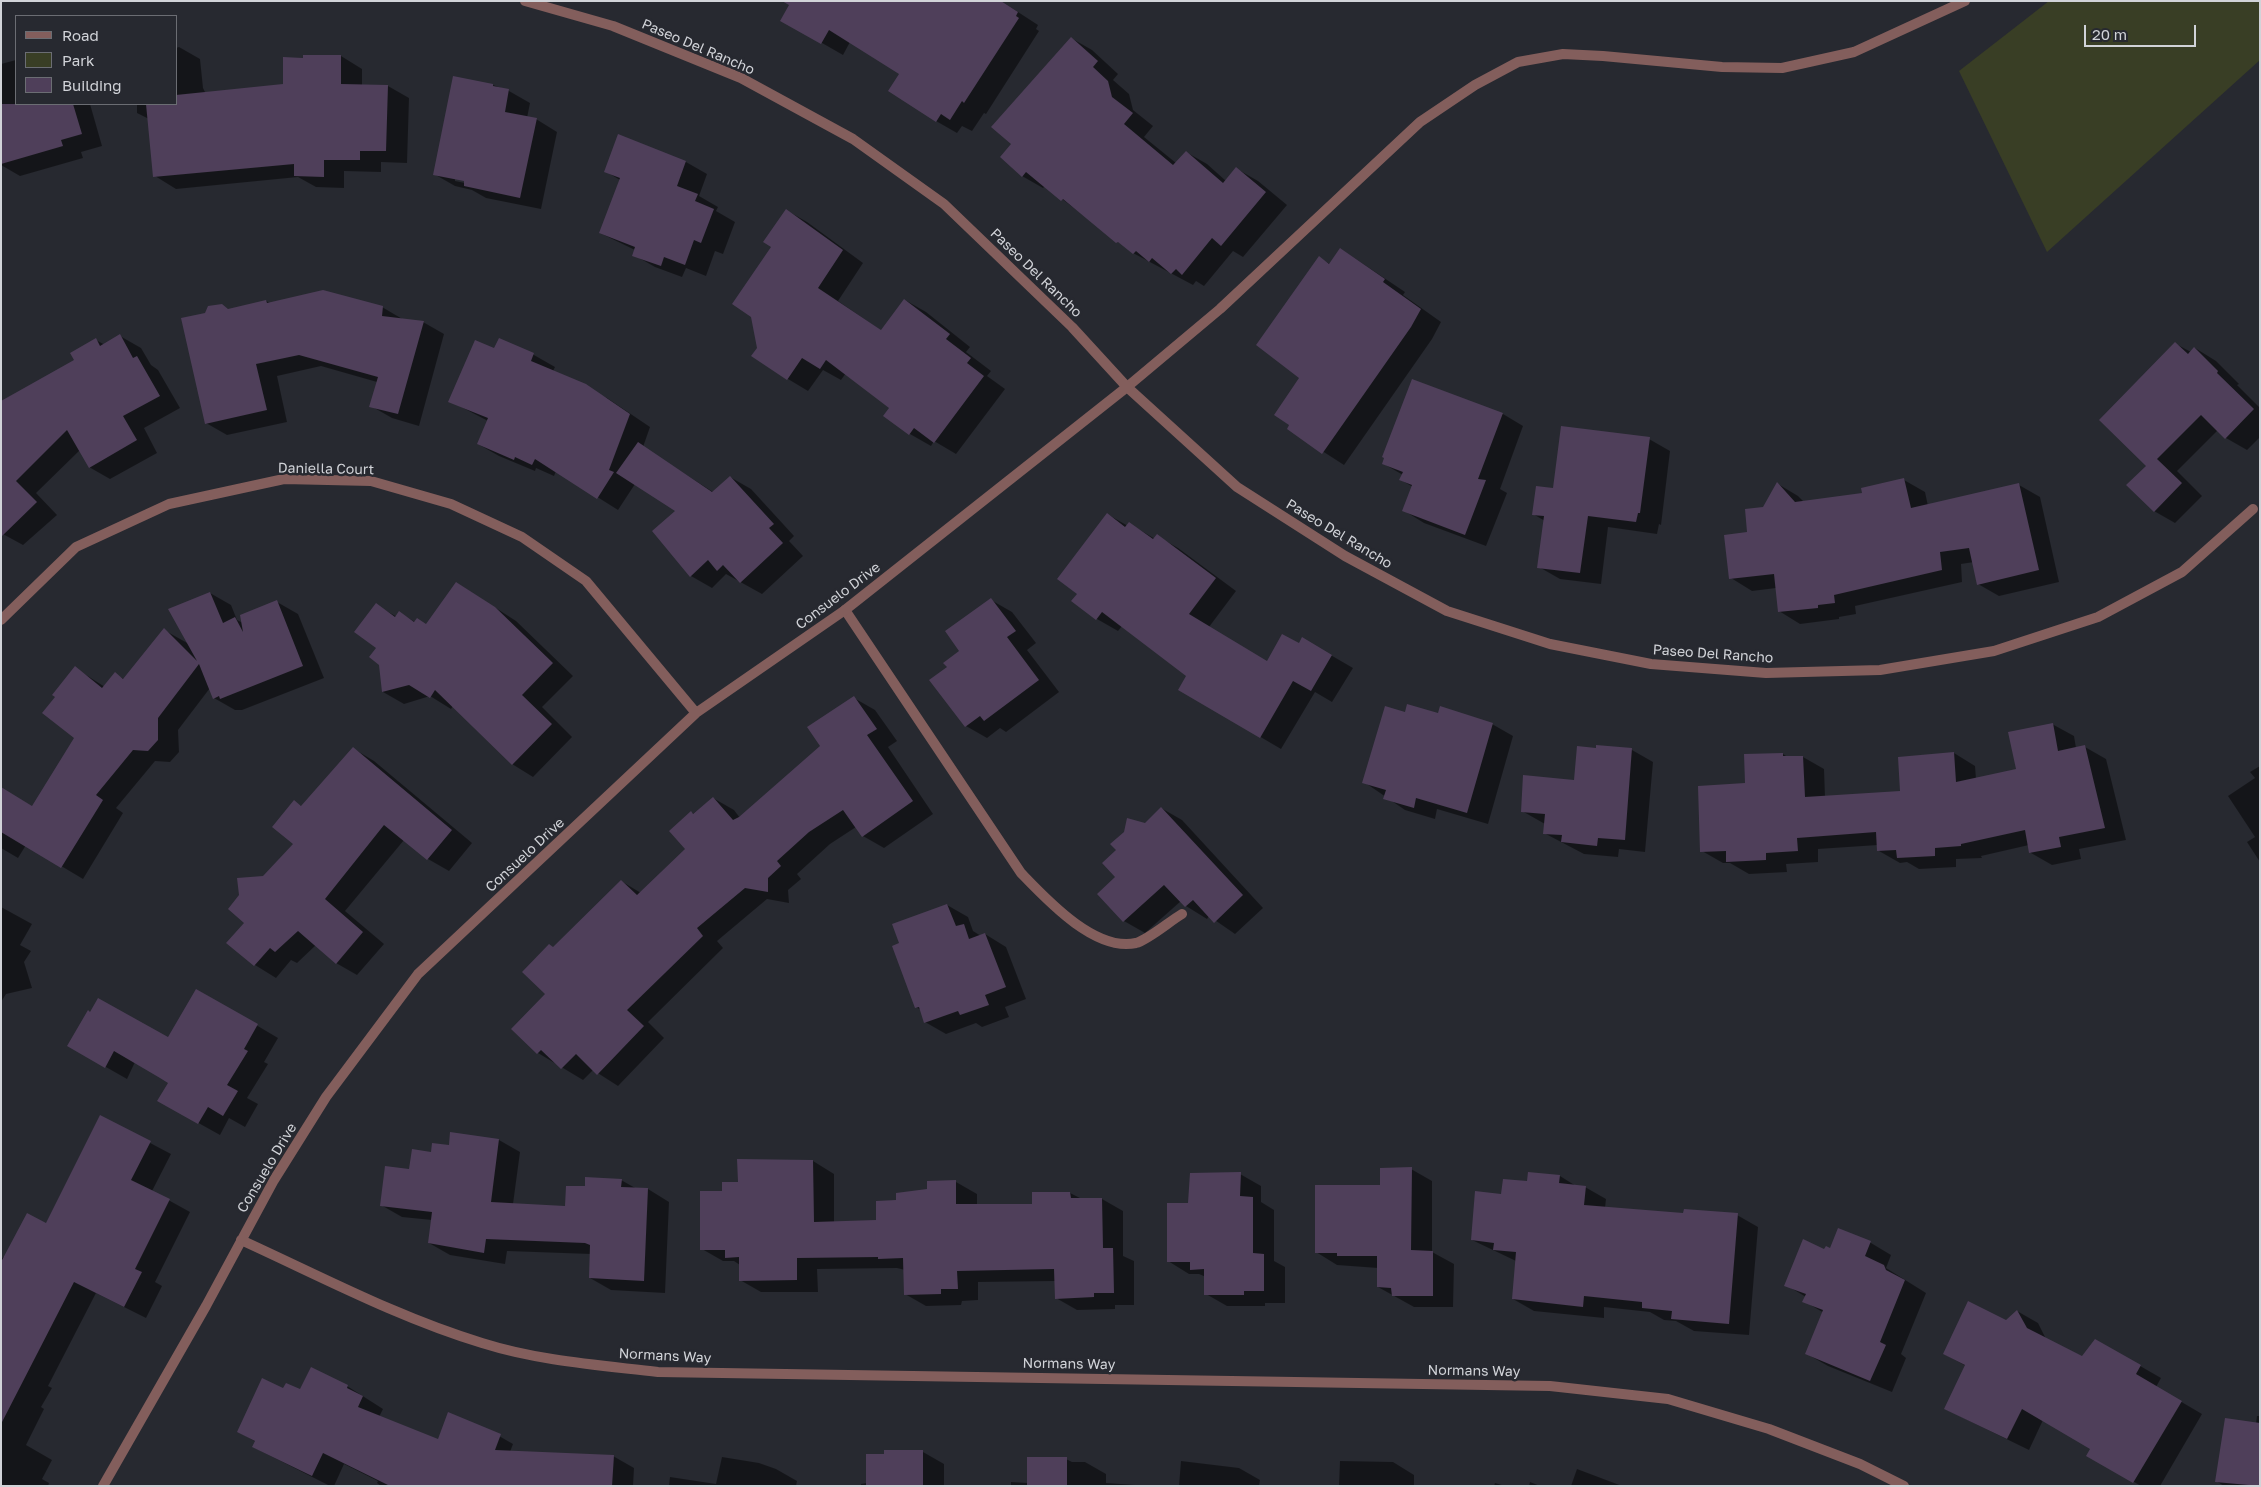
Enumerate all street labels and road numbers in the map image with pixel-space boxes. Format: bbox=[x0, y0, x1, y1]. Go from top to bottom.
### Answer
street label: Paseo Del Rancho bbox=[639, 16, 757, 78]
street label: Paseo Del Rancho bbox=[987, 225, 1085, 321]
street label: Daniella Court bbox=[278, 460, 374, 478]
street label: Paseo Del Rancho bbox=[1283, 496, 1395, 572]
street label: Consuelo Drive bbox=[792, 559, 884, 633]
street label: Paseo Del Rancho bbox=[1652, 641, 1774, 667]
street label: Consuelo Drive bbox=[482, 814, 568, 896]
street label: Consuelo Drive bbox=[234, 1120, 300, 1216]
street label: Normans Way bbox=[618, 1345, 712, 1367]
street label: Normans Way bbox=[1023, 1355, 1115, 1373]
street label: Normans Way bbox=[1428, 1362, 1520, 1380]

